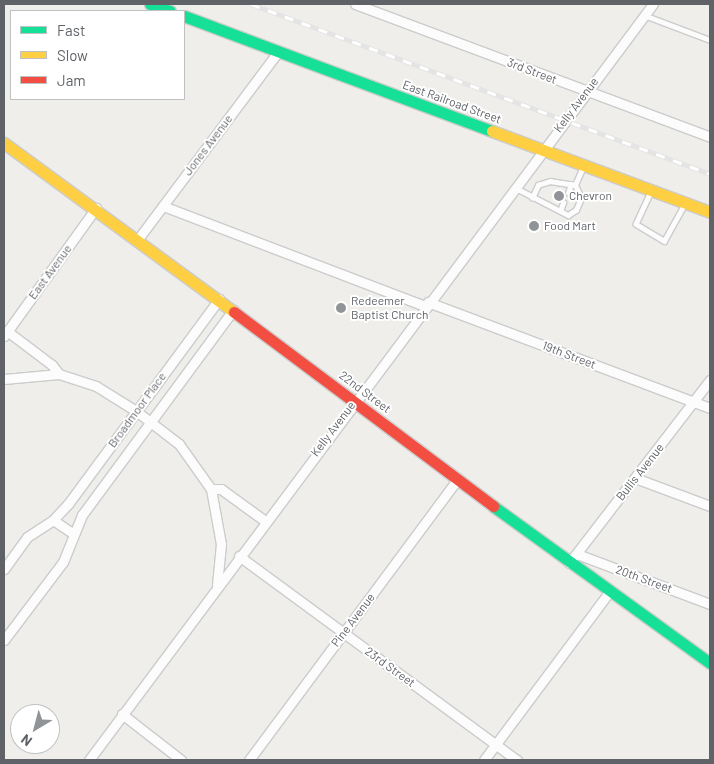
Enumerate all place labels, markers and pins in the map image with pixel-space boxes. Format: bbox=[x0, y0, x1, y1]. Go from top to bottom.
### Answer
place label: Chevron bbox=[569, 189, 612, 203]
marker: Chevron bbox=[553, 190, 565, 202]
place label: Food Mart bbox=[544, 219, 596, 233]
marker: Food Mart bbox=[528, 220, 540, 232]
place label: Redeemer Baptist Church bbox=[351, 294, 428, 322]
marker: Redeemer Baptist Church bbox=[335, 302, 347, 314]

